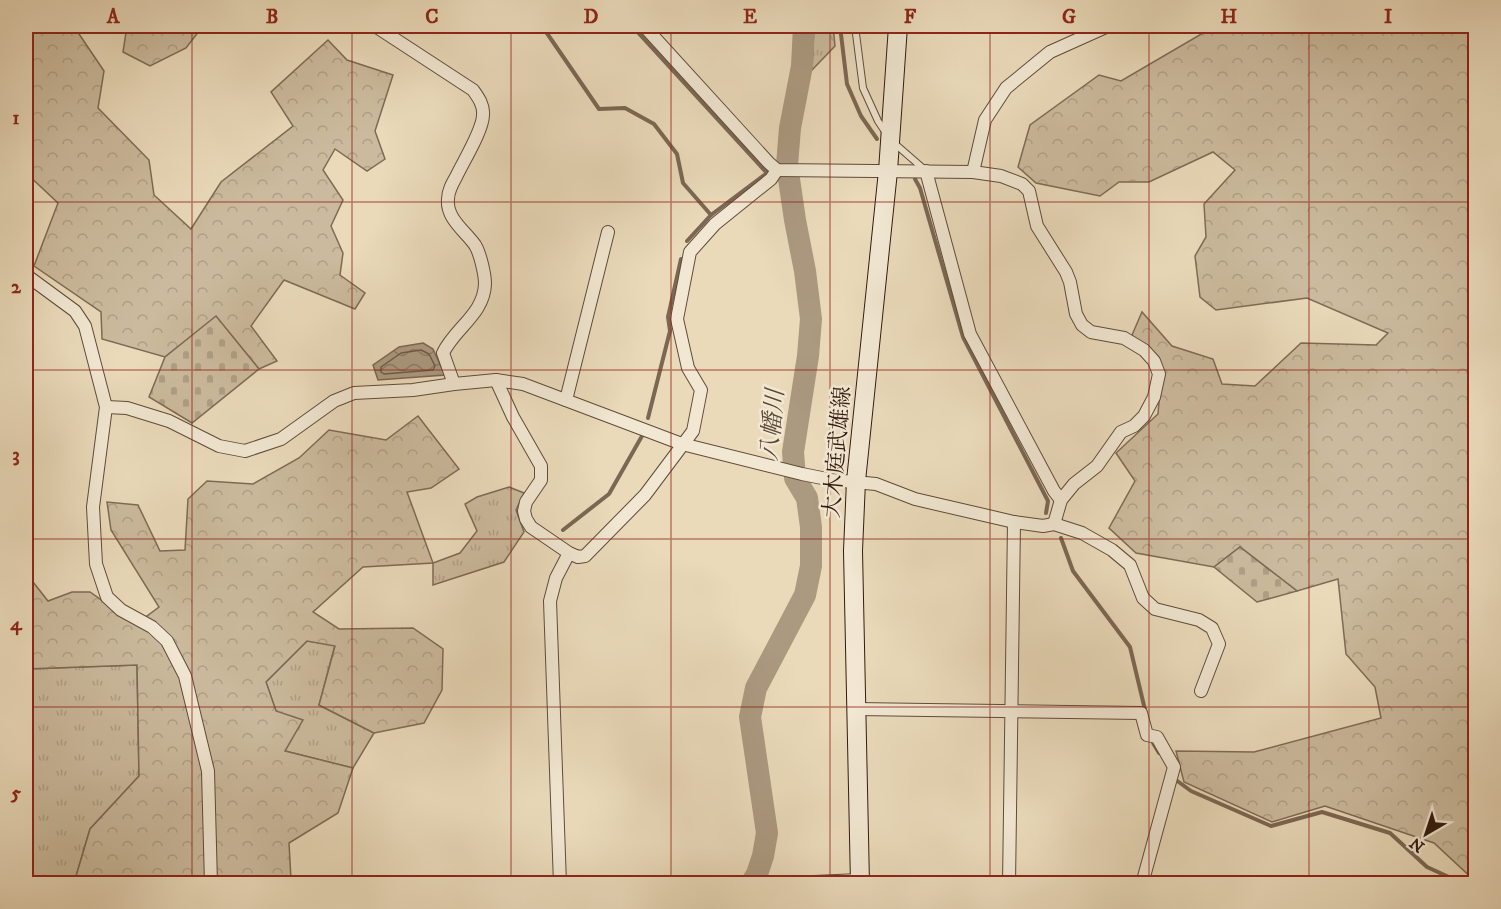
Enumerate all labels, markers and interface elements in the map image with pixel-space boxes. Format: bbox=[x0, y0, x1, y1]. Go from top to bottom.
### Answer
text: A bbox=[106, 5, 121, 30]
text: B bbox=[266, 5, 278, 30]
text: C bbox=[425, 5, 439, 30]
text: D bbox=[584, 5, 599, 30]
text: E bbox=[743, 5, 757, 30]
text: F bbox=[904, 5, 917, 30]
text: G bbox=[1062, 5, 1076, 30]
text: H bbox=[1221, 5, 1238, 30]
text: I bbox=[1384, 5, 1392, 30]
text: 1 bbox=[12, 106, 20, 131]
text: 2 bbox=[11, 275, 22, 300]
water label: 八幡川 bbox=[755, 385, 791, 462]
street label: 大木庭武雄線 bbox=[818, 385, 857, 519]
text: 3 bbox=[12, 443, 20, 468]
text: 4 bbox=[10, 612, 23, 637]
text: 5 bbox=[10, 781, 21, 806]
north arrow bbox=[1396, 804, 1456, 864]
text: N bbox=[1406, 833, 1429, 857]

